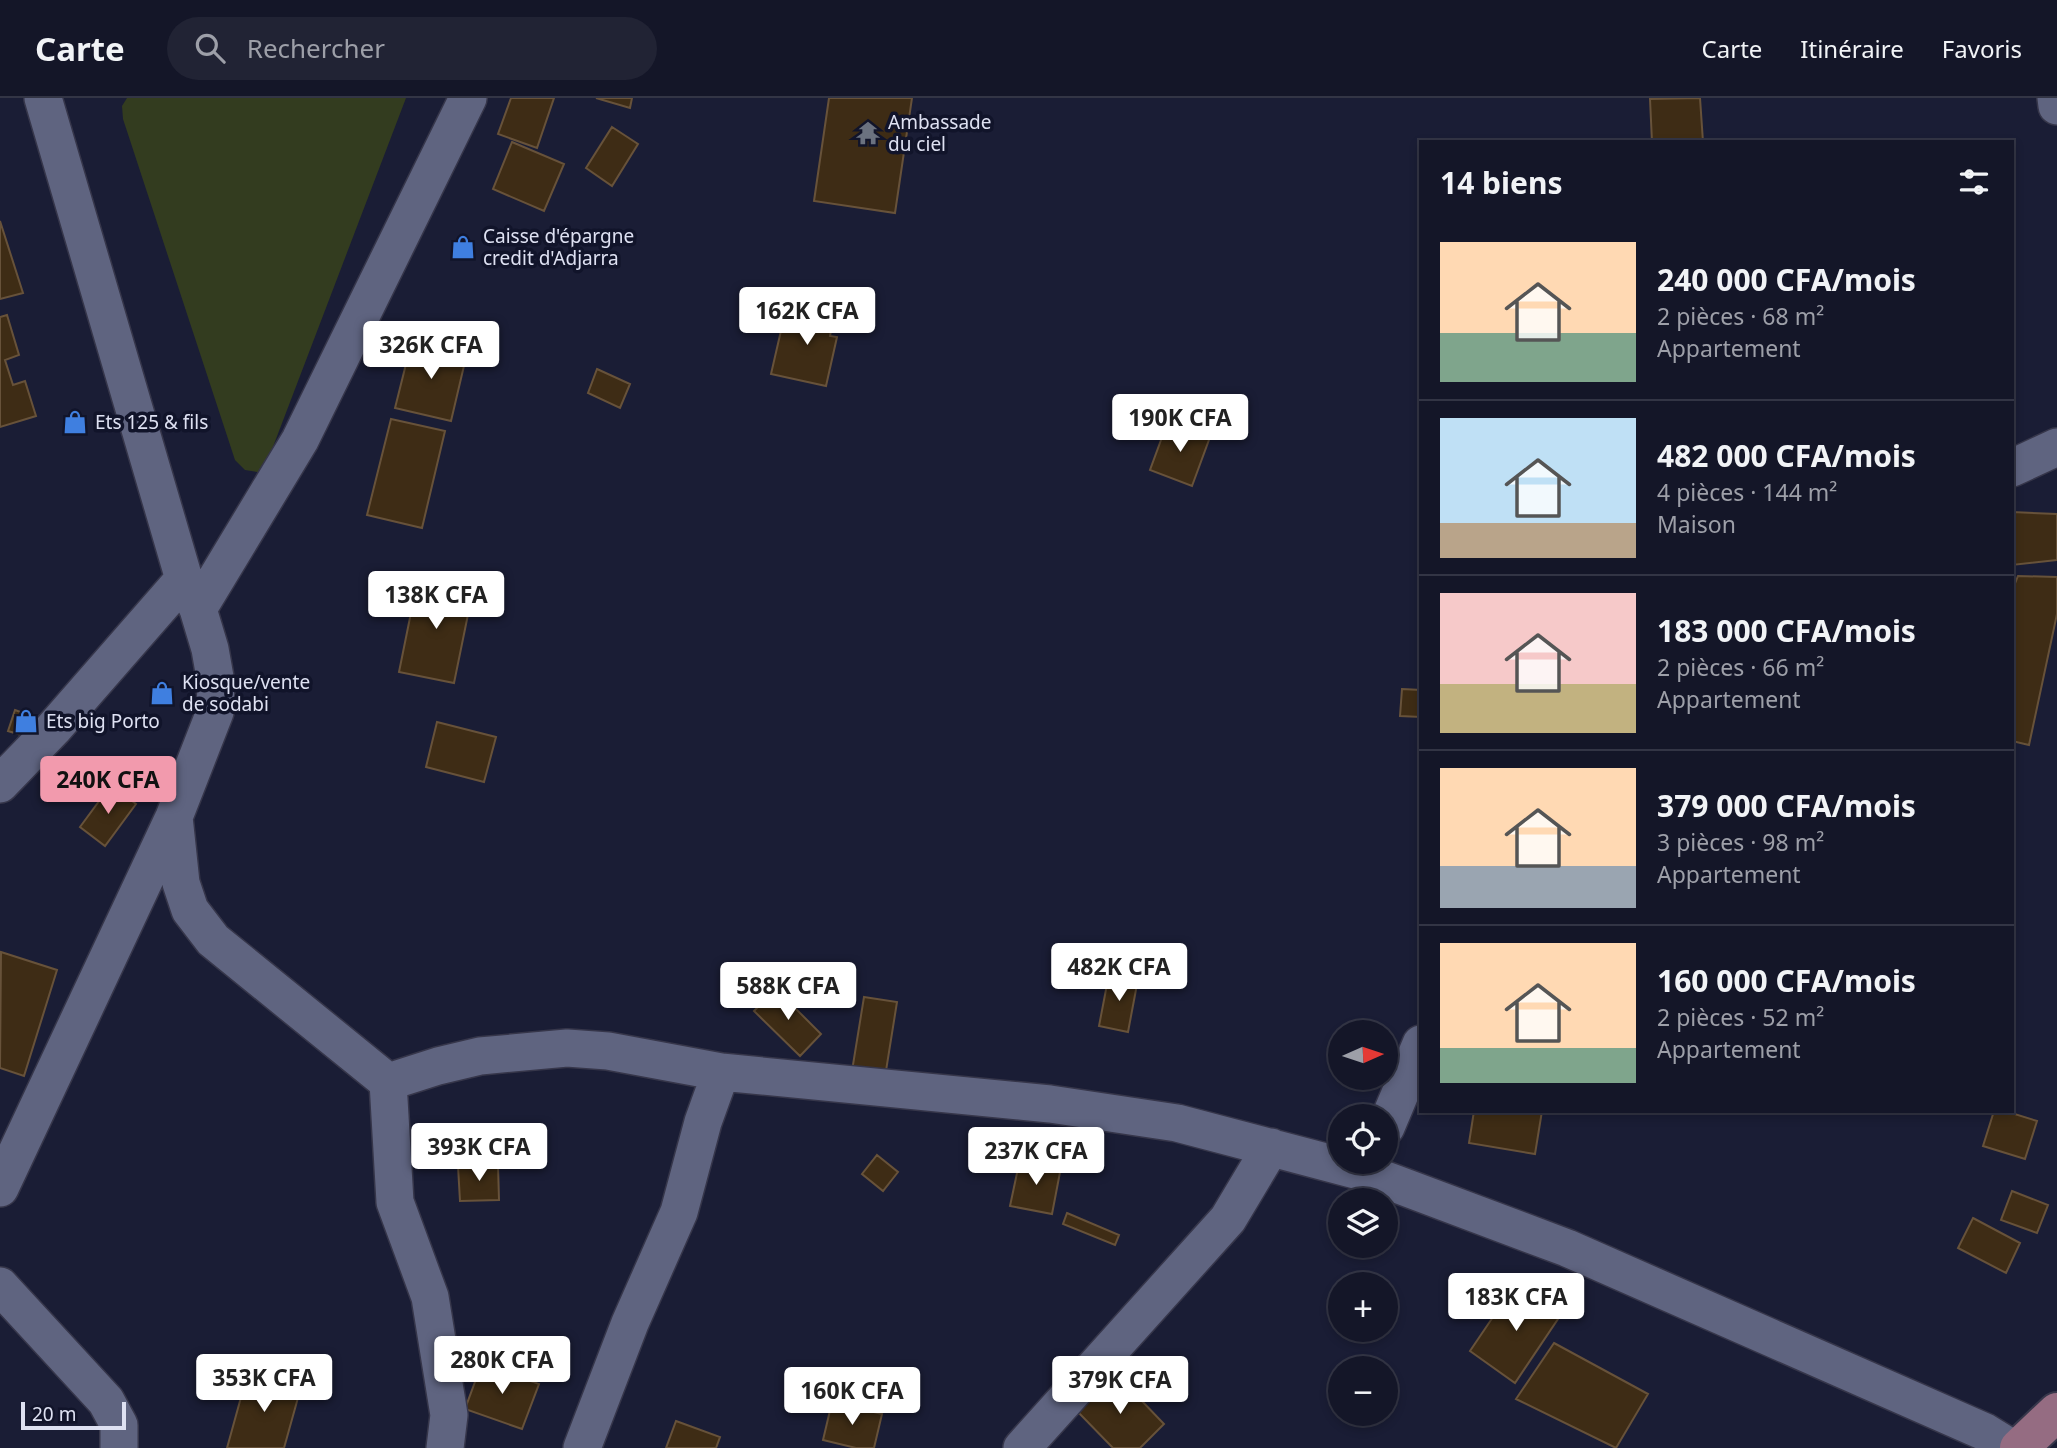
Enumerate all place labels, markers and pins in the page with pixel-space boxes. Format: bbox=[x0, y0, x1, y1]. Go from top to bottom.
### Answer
place label: Ambassade du ciel bbox=[888, 109, 992, 157]
temple icon: Ambassade du ciel bbox=[854, 119, 882, 147]
place label: Caisse d'épargne credit d'Adjarra bbox=[483, 223, 634, 271]
shop icon: Caisse d'épargne credit d'Adjarra bbox=[449, 233, 477, 261]
pin: 162K CFA bbox=[735, 288, 879, 347]
pin: 326K CFA bbox=[359, 322, 503, 381]
pin: 190K CFA bbox=[1108, 394, 1252, 454]
shop icon: Ets 125 & fils bbox=[61, 408, 89, 436]
place label: Ets 125 & fils bbox=[95, 409, 208, 435]
pin: 138K CFA bbox=[364, 572, 508, 631]
place label: Kiosque/vente de sodabi bbox=[182, 669, 310, 717]
shop icon: Kiosque/vente de sodabi bbox=[148, 679, 176, 707]
shop icon: Ets big Porto bbox=[12, 707, 40, 735]
place label: Ets big Porto bbox=[46, 708, 160, 734]
pin: 240K CFA bbox=[36, 756, 180, 816]
pin: 482K CFA bbox=[1047, 944, 1191, 1003]
pin: 588K CFA bbox=[716, 962, 860, 1022]
pin: 393K CFA bbox=[407, 1124, 551, 1183]
pin: 237K CFA bbox=[964, 1128, 1108, 1187]
pin: 183K CFA bbox=[1444, 1274, 1588, 1333]
pin: 280K CFA bbox=[430, 1336, 574, 1396]
pin: 353K CFA bbox=[192, 1354, 336, 1414]
pin: 379K CFA bbox=[1048, 1356, 1192, 1416]
pin: 160K CFA bbox=[780, 1368, 924, 1427]

